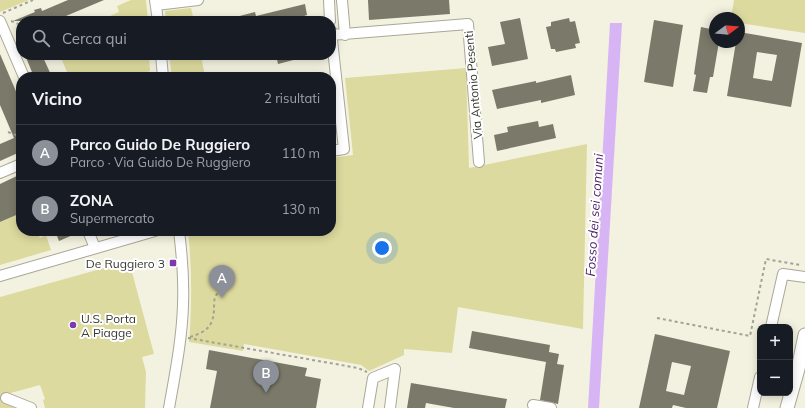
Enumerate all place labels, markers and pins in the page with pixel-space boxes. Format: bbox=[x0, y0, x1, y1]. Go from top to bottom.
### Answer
place label: De Ruggiero 3 bbox=[86, 256, 165, 271]
marker: De Ruggiero 3 bbox=[168, 258, 178, 268]
pin: A bbox=[209, 265, 235, 298]
place label: U.S. Porta A Piagge bbox=[81, 311, 136, 340]
marker: U.S. Porta A Piagge bbox=[68, 320, 78, 330]
pin: B bbox=[253, 360, 279, 393]

